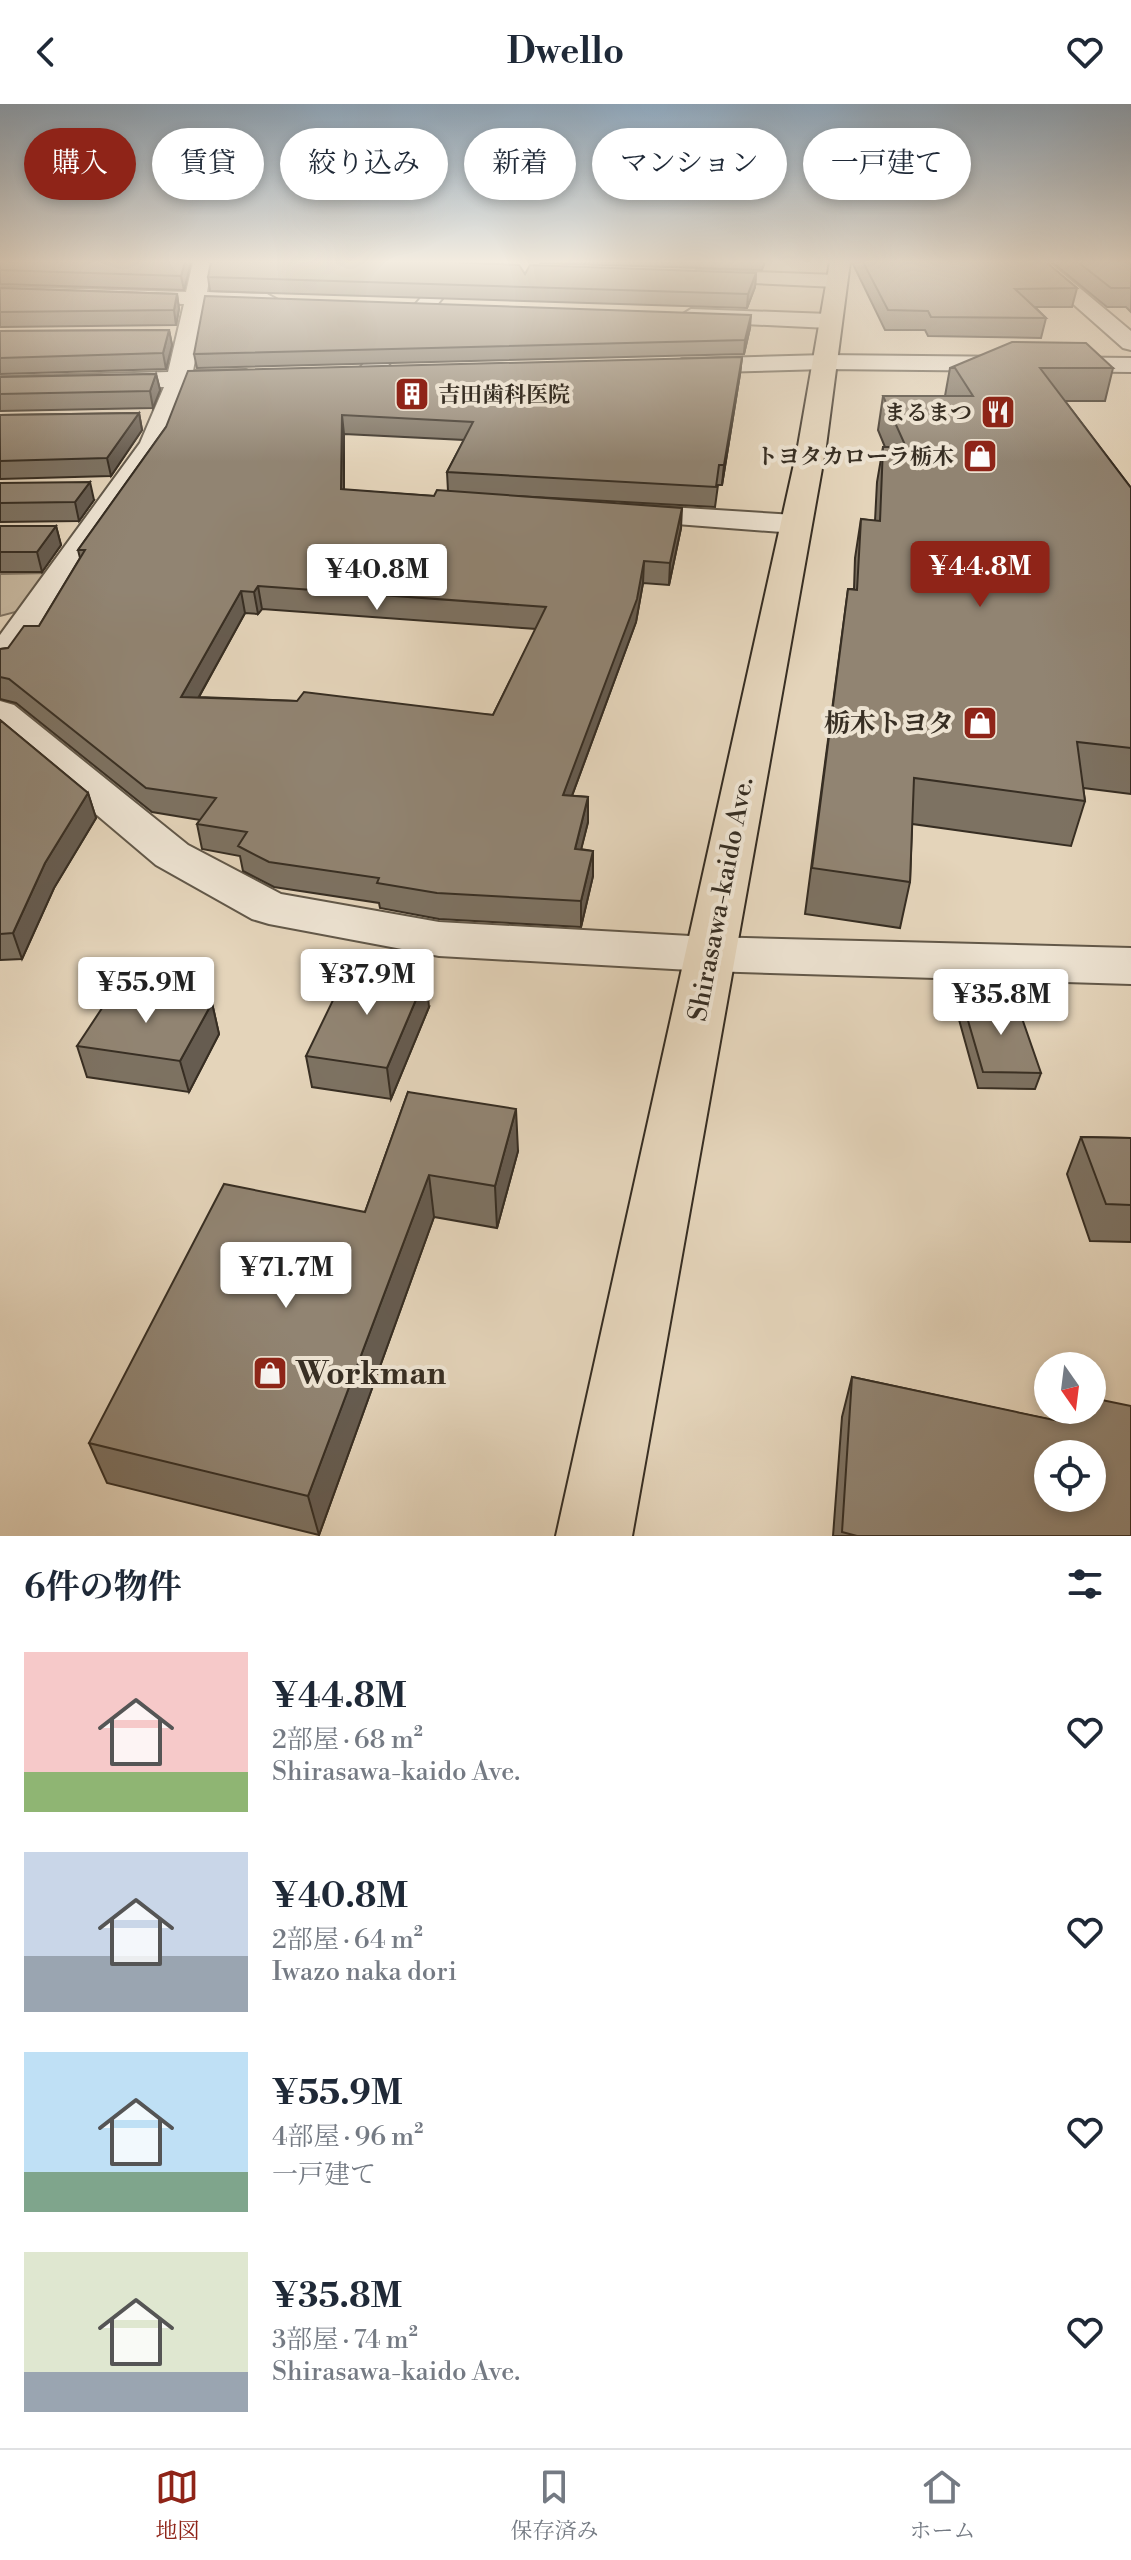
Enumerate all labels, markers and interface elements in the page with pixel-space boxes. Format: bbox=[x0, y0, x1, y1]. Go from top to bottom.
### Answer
icon: back bbox=[24, 30, 68, 74]
text: Dwello bbox=[507, 30, 624, 75]
icon: heart bbox=[1063, 30, 1107, 74]
chip: 購入 bbox=[24, 128, 136, 200]
chip: 賃貸 bbox=[152, 128, 264, 200]
chip: 絞り込み bbox=[280, 128, 448, 200]
chip: 新着 bbox=[464, 128, 576, 200]
chip: マンション bbox=[592, 128, 787, 200]
chip: 一戸建て bbox=[803, 128, 971, 200]
building icon: 吉田歯科医院 bbox=[393, 375, 431, 413]
place label: 吉田歯科医院 bbox=[438, 382, 570, 409]
restaurant icon: まるまつ bbox=[979, 393, 1017, 431]
place label: まるまつ bbox=[884, 400, 972, 427]
shop icon: トヨタカローラ栃木 bbox=[961, 437, 999, 475]
place label: トヨタカローラ栃木 bbox=[756, 444, 954, 471]
pin: ¥44.8M bbox=[915, 541, 1045, 609]
pin: ¥40.8M bbox=[312, 544, 442, 612]
text: ¥44.8M bbox=[929, 551, 1031, 583]
text: ¥40.8M bbox=[325, 554, 429, 586]
shop icon: 栃木トヨタ bbox=[961, 704, 999, 742]
place label: 栃木トヨタ bbox=[824, 708, 954, 740]
street label: Shirasawa-kaido Ave. bbox=[682, 774, 760, 1024]
pin: ¥37.9M bbox=[302, 949, 432, 1017]
pin: ¥55.9M bbox=[81, 957, 211, 1025]
text: ¥37.9M bbox=[319, 959, 415, 991]
text: ¥55.9M bbox=[96, 967, 196, 999]
pin: ¥35.8M bbox=[936, 969, 1066, 1037]
text: ¥35.8M bbox=[951, 979, 1051, 1011]
pin: ¥71.7M bbox=[221, 1242, 351, 1310]
text: ¥71.7M bbox=[238, 1252, 334, 1284]
north arrow bbox=[1034, 1352, 1106, 1424]
map controls bbox=[1034, 1352, 1106, 1512]
shop icon: Workman bbox=[251, 1354, 289, 1392]
place label: Workman bbox=[295, 1354, 447, 1394]
button: locate bbox=[1034, 1440, 1106, 1512]
icon: filters bbox=[1063, 1562, 1107, 1606]
text: 6件の物件 bbox=[24, 1567, 181, 1609]
text: ¥44.8M bbox=[272, 1676, 407, 1718]
icon: home bbox=[88, 1684, 184, 1780]
icon: heart bbox=[1063, 1710, 1107, 1754]
text: 2部屋 · 68 m² bbox=[272, 1724, 423, 1756]
text: Shirasawa-kaido Ave. bbox=[272, 1756, 520, 1788]
text: ¥40.8M bbox=[272, 1876, 408, 1918]
icon: home bbox=[88, 1884, 184, 1980]
icon: heart bbox=[1063, 1910, 1107, 1954]
text: 2部屋 · 64 m² bbox=[272, 1924, 423, 1956]
text: Iwazo naka dori bbox=[272, 1956, 457, 1988]
text: ¥55.9M bbox=[272, 2073, 402, 2115]
icon: home bbox=[88, 2084, 184, 2180]
icon: heart bbox=[1063, 2110, 1107, 2154]
text: 4部屋 · 96 m² bbox=[272, 2121, 423, 2153]
text: 一戸建て bbox=[272, 2159, 376, 2191]
text: ¥35.8M bbox=[272, 2276, 402, 2318]
icon: home bbox=[88, 2284, 184, 2380]
icon: heart bbox=[1063, 2310, 1107, 2354]
text: 3部屋 · 74 m² bbox=[272, 2324, 418, 2356]
text: Shirasawa-kaido Ave. bbox=[272, 2356, 520, 2388]
tab: 地図 bbox=[155, 2465, 200, 2545]
tab: 保存済み bbox=[510, 2465, 599, 2545]
tab: ホーム bbox=[909, 2465, 976, 2545]

